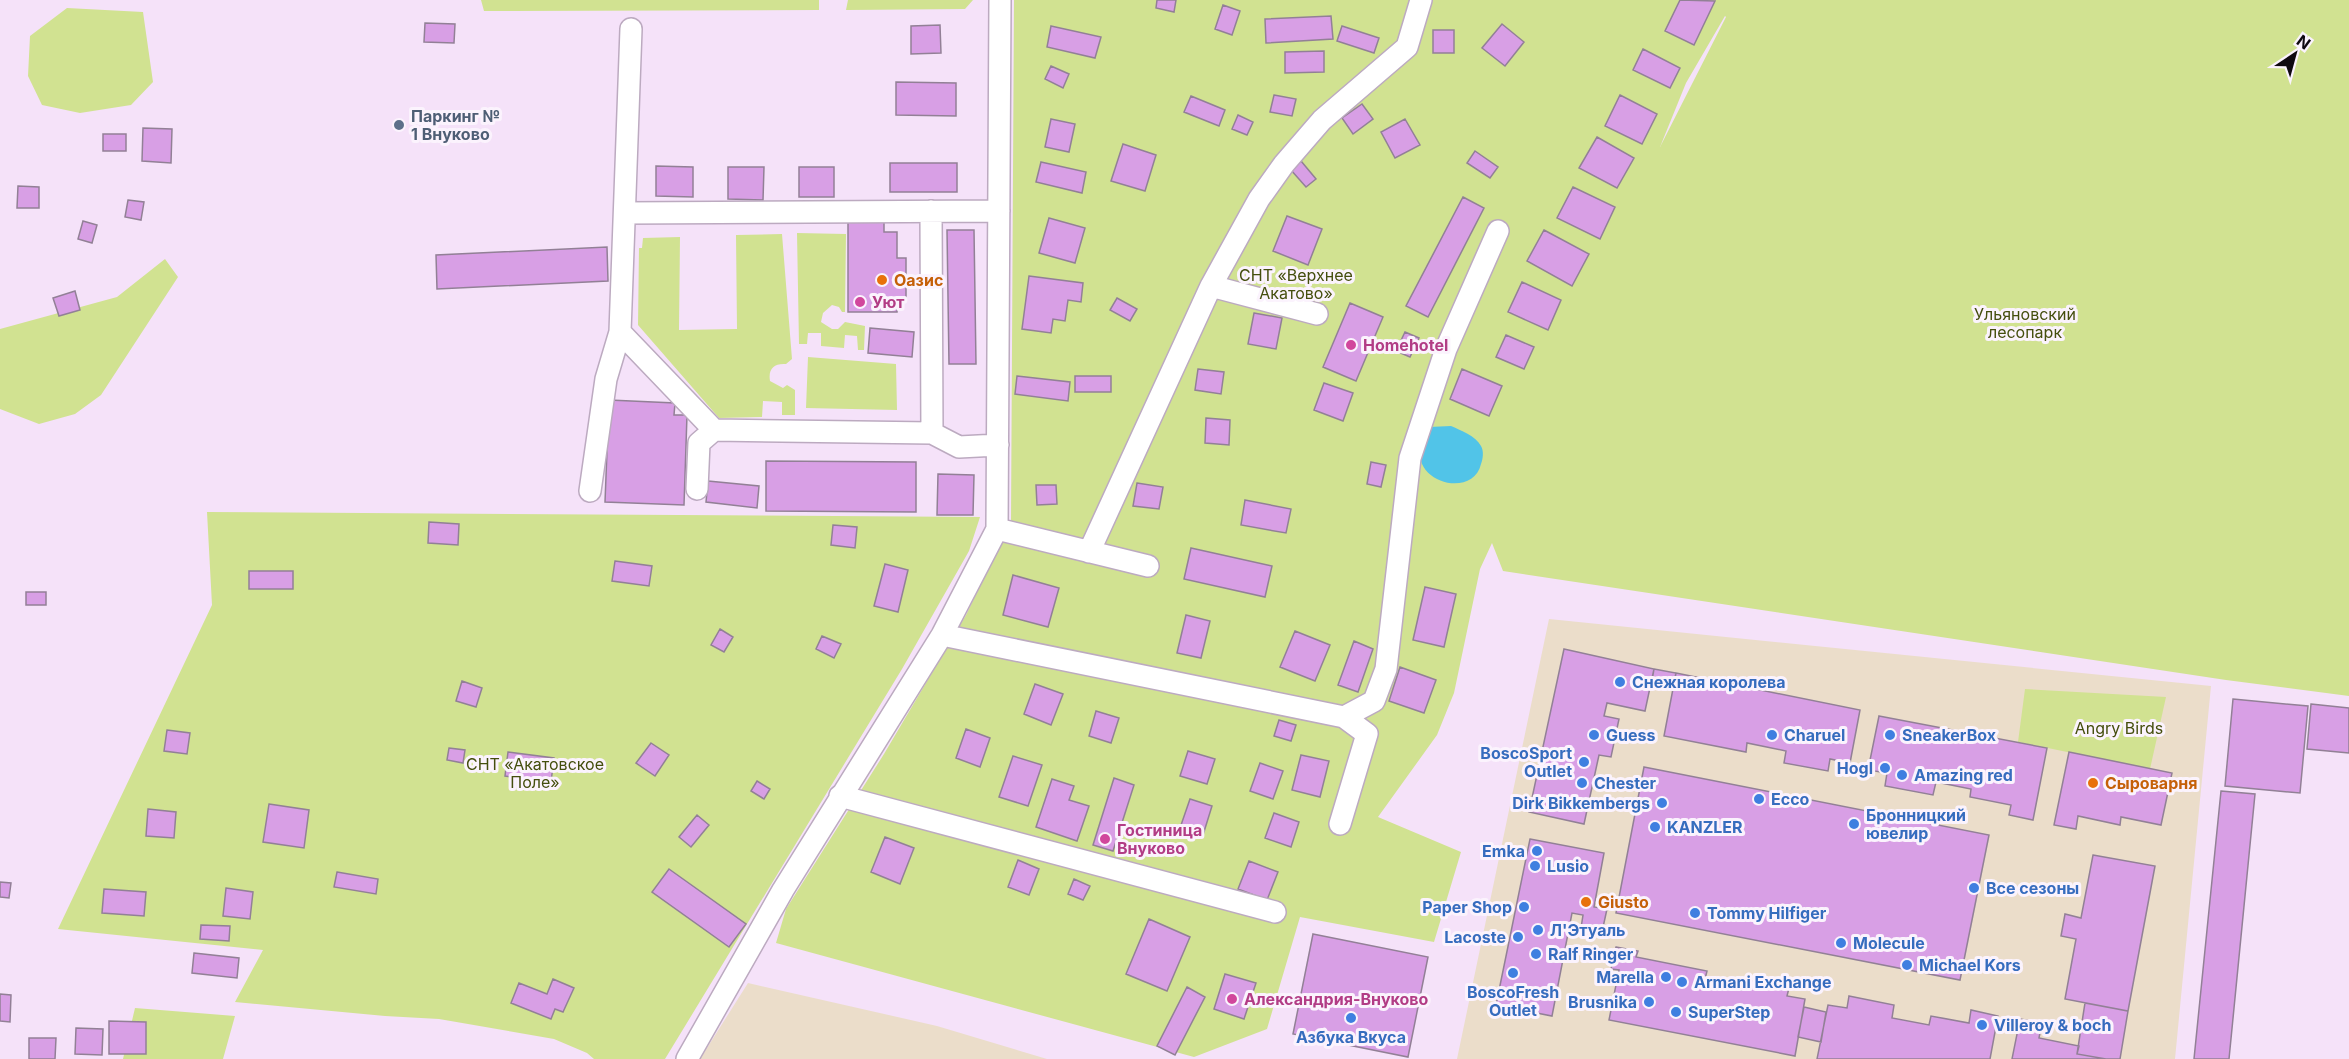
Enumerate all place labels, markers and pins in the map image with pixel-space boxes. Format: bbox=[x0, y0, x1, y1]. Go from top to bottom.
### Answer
place label: Паркинг № 1 Внуково bbox=[411, 106, 500, 144]
marker: Паркинг № 1 Внуково bbox=[392, 118, 406, 132]
place label: Оазис bbox=[894, 270, 943, 290]
marker: Оазис bbox=[875, 273, 889, 287]
place label: Уют bbox=[872, 292, 905, 312]
marker: Уют bbox=[853, 295, 867, 309]
place label: Homehotel bbox=[1363, 335, 1448, 355]
marker: Homehotel bbox=[1344, 338, 1358, 352]
place label: Снежная королева bbox=[1632, 672, 1786, 692]
marker: Снежная королева bbox=[1613, 675, 1627, 689]
place label: Guess bbox=[1606, 725, 1655, 745]
place label: Charuel bbox=[1784, 725, 1845, 745]
place label: SneakerBox bbox=[1902, 725, 1996, 745]
marker: Guess bbox=[1587, 728, 1601, 742]
marker: Charuel bbox=[1765, 728, 1779, 742]
marker: SneakerBox bbox=[1883, 728, 1897, 742]
place label: BoscoSport Outlet bbox=[1480, 743, 1572, 781]
marker: BoscoSport Outlet bbox=[1577, 755, 1591, 769]
place label: Hogl bbox=[1837, 758, 1873, 778]
marker: Hogl bbox=[1878, 761, 1892, 775]
place label: Amazing red bbox=[1914, 765, 2013, 785]
marker: Amazing red bbox=[1895, 768, 1909, 782]
place label: Chester bbox=[1594, 773, 1657, 793]
place label: Сыроварня bbox=[2105, 773, 2197, 793]
marker: Chester bbox=[1575, 776, 1589, 790]
marker: Сыроварня bbox=[2086, 776, 2100, 790]
place label: Ecco bbox=[1771, 789, 1810, 809]
marker: Ecco bbox=[1752, 792, 1766, 806]
place label: Dirk Bikkembergs bbox=[1512, 793, 1650, 813]
marker: Dirk Bikkembergs bbox=[1655, 796, 1669, 810]
place label: Бронницкий ювелир bbox=[1866, 805, 1966, 843]
place label: KANZLER bbox=[1667, 817, 1743, 837]
marker: Бронницкий ювелир bbox=[1847, 817, 1861, 831]
place label: Гостиница Внуково bbox=[1117, 820, 1202, 858]
marker: KANZLER bbox=[1648, 820, 1662, 834]
marker: Гостиница Внуково bbox=[1098, 832, 1112, 846]
place label: Emka bbox=[1482, 841, 1525, 861]
marker: Emka bbox=[1530, 844, 1544, 858]
place label: Lusio bbox=[1547, 856, 1589, 876]
marker: Lusio bbox=[1528, 859, 1542, 873]
place label: Все сезоны bbox=[1986, 878, 2079, 898]
marker: Все сезоны bbox=[1967, 881, 1981, 895]
place label: Giusto bbox=[1598, 892, 1649, 912]
marker: Giusto bbox=[1579, 895, 1593, 909]
place label: Paper Shop bbox=[1422, 897, 1512, 917]
marker: Paper Shop bbox=[1517, 900, 1531, 914]
place label: Tommy Hilfiger bbox=[1707, 903, 1827, 923]
marker: Tommy Hilfiger bbox=[1688, 906, 1702, 920]
place label: Л'Этуаль bbox=[1550, 920, 1626, 940]
marker: Л'Этуаль bbox=[1531, 923, 1545, 937]
place label: Lacoste bbox=[1444, 927, 1506, 947]
marker: Lacoste bbox=[1511, 930, 1525, 944]
place label: Molecule bbox=[1853, 933, 1925, 953]
marker: Molecule bbox=[1834, 936, 1848, 950]
place label: Ralf Ringer bbox=[1548, 944, 1634, 964]
marker: Ralf Ringer bbox=[1529, 947, 1543, 961]
place label: Michael Kors bbox=[1919, 955, 2021, 975]
marker: Michael Kors bbox=[1900, 958, 1914, 972]
marker: BoscoFresh Outlet bbox=[1506, 966, 1520, 980]
place label: Marella bbox=[1596, 967, 1654, 987]
marker: Marella bbox=[1659, 970, 1673, 984]
place label: Armani Exchange bbox=[1694, 972, 1832, 992]
marker: Armani Exchange bbox=[1675, 975, 1689, 989]
place label: BoscoFresh Outlet bbox=[1467, 982, 1559, 1020]
place label: Александрия-Внуково bbox=[1244, 989, 1429, 1009]
marker: Александрия-Внуково bbox=[1225, 992, 1239, 1006]
place label: Brusnika bbox=[1568, 992, 1637, 1012]
marker: Brusnika bbox=[1642, 995, 1656, 1009]
place label: SuperStep bbox=[1688, 1002, 1770, 1022]
marker: SuperStep bbox=[1669, 1005, 1683, 1019]
marker: Азбука Вкуса bbox=[1344, 1011, 1358, 1025]
place label: Villeroy & boch bbox=[1994, 1015, 2111, 1035]
marker: Villeroy & boch bbox=[1975, 1018, 1989, 1032]
place label: Азбука Вкуса bbox=[1296, 1027, 1406, 1047]

